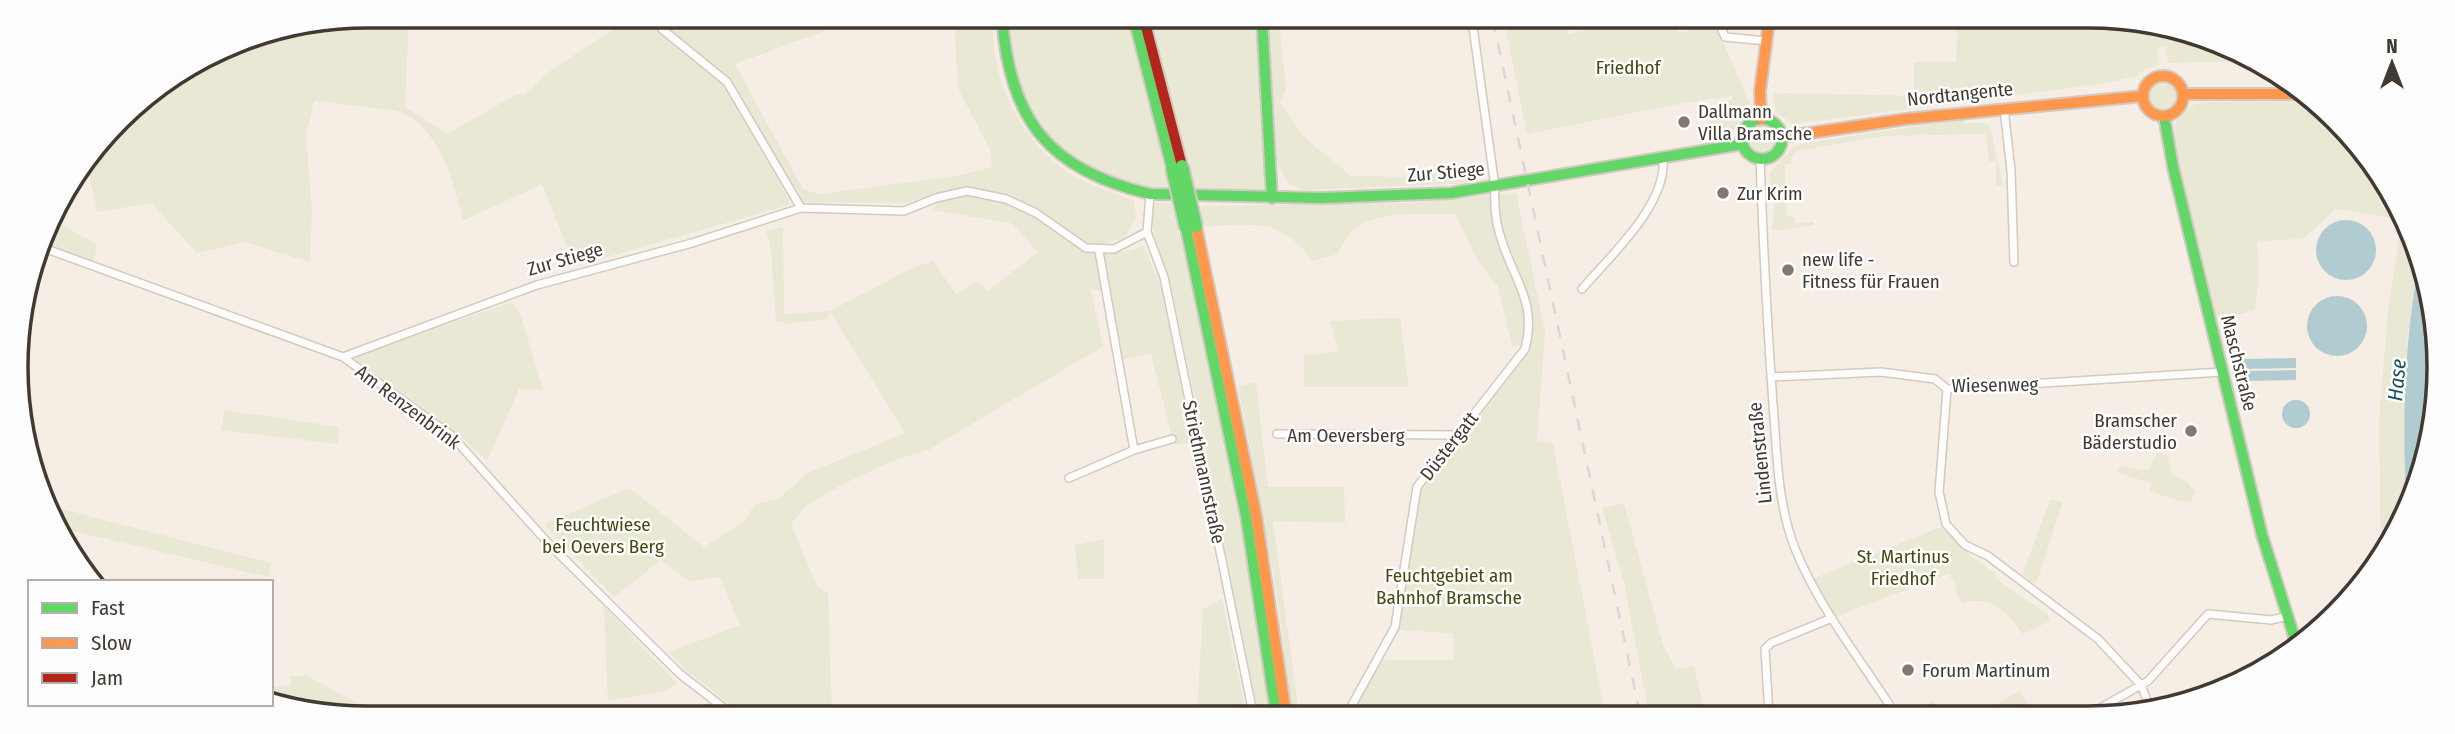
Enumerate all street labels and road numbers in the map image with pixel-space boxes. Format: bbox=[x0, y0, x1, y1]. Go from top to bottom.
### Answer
street label: Nordtangente bbox=[1906, 77, 2014, 111]
street label: Zur Stiege bbox=[1406, 157, 1486, 187]
street label: Zur Stiege bbox=[525, 237, 605, 281]
street label: Maschstraße bbox=[2216, 313, 2262, 413]
street label: Am Renzenbrink bbox=[351, 360, 465, 454]
street label: Wiesenweg bbox=[1951, 373, 2039, 397]
street label: Striethmannstraße bbox=[1178, 398, 1230, 546]
street label: Lindenstraße bbox=[1743, 401, 1777, 505]
street label: Düstergatt bbox=[1415, 406, 1484, 485]
street label: Am Oeversberg bbox=[1287, 424, 1405, 447]

